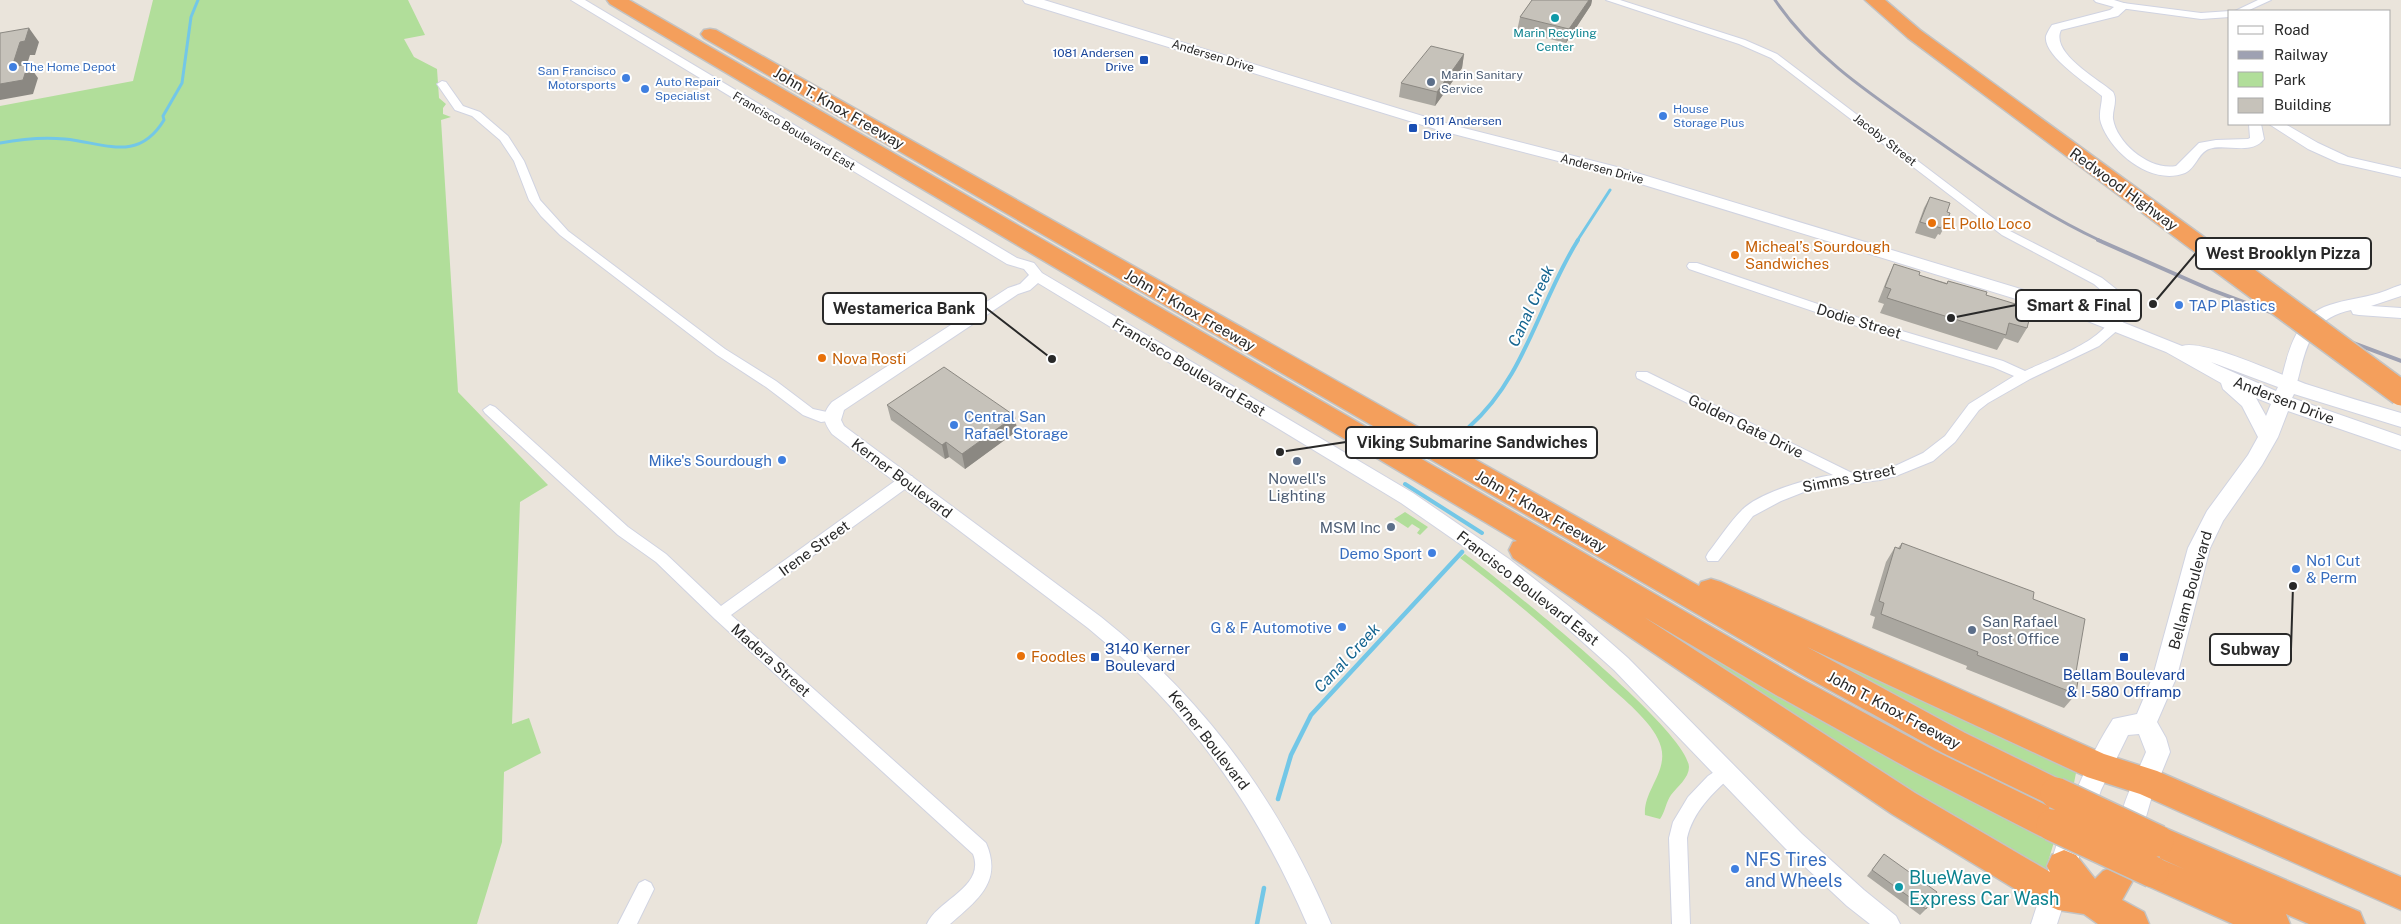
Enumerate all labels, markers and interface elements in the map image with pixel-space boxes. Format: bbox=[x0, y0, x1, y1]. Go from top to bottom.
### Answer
legend bbox=[2228, 10, 2391, 125]
marker: Marin Recyling Center bbox=[1549, 12, 1561, 24]
text: Road bbox=[2274, 21, 2310, 38]
place label: Marin Recyling Center bbox=[1513, 26, 1597, 54]
street label: Andersen Drive bbox=[1170, 37, 1256, 75]
place label: 1081 Andersen Drive bbox=[1052, 46, 1134, 74]
text: Railway bbox=[2274, 46, 2328, 63]
marker: 1081 Andersen Drive bbox=[1138, 54, 1150, 66]
place label: The Home Depot bbox=[23, 60, 116, 74]
marker: The Home Depot bbox=[7, 61, 19, 73]
place label: San Francisco Motorsports bbox=[538, 64, 616, 92]
street label: John T. Knox Freeway bbox=[771, 64, 907, 152]
place label: Marin Sanitary Service bbox=[1441, 68, 1523, 96]
text: Park bbox=[2274, 71, 2306, 88]
marker: San Francisco Motorsports bbox=[620, 72, 632, 84]
place label: Auto Repair Specialist bbox=[655, 75, 721, 103]
marker: Marin Sanitary Service bbox=[1425, 76, 1437, 88]
marker: Auto Repair Specialist bbox=[639, 83, 651, 95]
street label: Francisco Boulevard East bbox=[730, 89, 858, 173]
text: Building bbox=[2274, 96, 2332, 113]
place label: House Storage Plus bbox=[1673, 102, 1744, 130]
marker: House Storage Plus bbox=[1657, 110, 1669, 122]
street label: Jacoby Street bbox=[1851, 111, 1920, 169]
place label: 1011 Andersen Drive bbox=[1423, 114, 1502, 142]
marker: 1011 Andersen Drive bbox=[1407, 122, 1419, 134]
street label: Redwood Highway bbox=[2067, 144, 2181, 234]
street label: Andersen Drive bbox=[1559, 151, 1645, 187]
place label: El Pollo Loco bbox=[1942, 215, 2031, 232]
marker: El Pollo Loco bbox=[1926, 217, 1938, 229]
place label: Micheal’s Sourdough Sandwiches bbox=[1745, 238, 1890, 272]
callout: West Brooklyn Pizza bbox=[2196, 238, 2371, 269]
text: West Brooklyn Pizza bbox=[2206, 244, 2360, 263]
marker: Micheal’s Sourdough Sandwiches bbox=[1729, 249, 1741, 261]
water label: Canal Creek bbox=[1504, 262, 1558, 350]
street label: John T. Knox Freeway bbox=[1122, 266, 1258, 354]
callout: Smart & Final bbox=[2016, 290, 2141, 321]
callout: Westamerica Bank bbox=[823, 293, 986, 324]
text: Smart & Final bbox=[2026, 296, 2132, 315]
place label: TAP Plastics bbox=[2189, 297, 2275, 314]
text: Westamerica Bank bbox=[833, 299, 975, 318]
marker: TAP Plastics bbox=[2173, 299, 2185, 311]
street label: Dodie Street bbox=[1815, 300, 1903, 342]
street label: Francisco Boulevard East bbox=[1109, 315, 1269, 420]
place label: Nova Rosti bbox=[832, 350, 906, 367]
marker: Nova Rosti bbox=[816, 352, 828, 364]
street label: Andersen Drive bbox=[2231, 373, 2337, 427]
street label: Golden Gate Drive bbox=[1686, 391, 1806, 461]
place label: Central San Rafael Storage bbox=[964, 408, 1068, 442]
marker: Central San Rafael Storage bbox=[948, 419, 960, 431]
callout: Viking Submarine Sandwiches bbox=[1346, 427, 1597, 458]
text: Viking Submarine Sandwiches bbox=[1356, 433, 1588, 452]
street label: Kerner Boulevard bbox=[849, 435, 955, 521]
place label: Mike's Sourdough bbox=[648, 452, 772, 469]
marker: Mike's Sourdough bbox=[776, 454, 788, 466]
marker: Nowell's Lighting bbox=[1291, 455, 1303, 467]
street label: Simms Street bbox=[1801, 461, 1897, 495]
street label: John T. Knox Freeway bbox=[1473, 467, 1609, 555]
place label: Nowell's Lighting bbox=[1268, 470, 1326, 504]
street label: Irene Street bbox=[775, 517, 853, 579]
place label: MSM Inc bbox=[1320, 519, 1381, 536]
marker: MSM Inc bbox=[1385, 521, 1397, 533]
street label: Francisco Boulevard East bbox=[1454, 527, 1603, 649]
street label: Bellam Boulevard bbox=[2165, 529, 2215, 651]
place label: Demo Sport bbox=[1339, 545, 1422, 562]
marker: Demo Sport bbox=[1426, 547, 1438, 559]
place label: No1 Cut & Perm bbox=[2306, 552, 2360, 586]
marker: No1 Cut & Perm bbox=[2290, 563, 2302, 575]
place label: San Rafael Post Office bbox=[1982, 613, 2060, 647]
place label: G & F Automotive bbox=[1211, 619, 1332, 636]
water label: Canal Creek bbox=[1310, 619, 1384, 697]
street label: Madera Street bbox=[728, 620, 814, 700]
marker: G & F Automotive bbox=[1336, 621, 1348, 633]
marker: San Rafael Post Office bbox=[1966, 624, 1978, 636]
callout: Subway bbox=[2210, 634, 2291, 665]
place label: 3140 Kerner Boulevard bbox=[1105, 640, 1190, 674]
text: Subway bbox=[2220, 640, 2280, 659]
place label: Foodles bbox=[1031, 648, 1086, 665]
marker: Foodles bbox=[1015, 650, 1027, 662]
marker: 3140 Kerner Boulevard bbox=[1089, 651, 1101, 663]
marker: Bellam Boulevard & I-580 Offramp bbox=[2118, 651, 2130, 663]
place label: Bellam Boulevard & I-580 Offramp bbox=[2063, 666, 2185, 700]
street label: John T. Knox Freeway bbox=[1825, 668, 1963, 752]
street label: Kerner Boulevard bbox=[1165, 687, 1253, 793]
place label: NFS Tires and Wheels bbox=[1745, 849, 1842, 891]
marker: NFS Tires and Wheels bbox=[1729, 863, 1741, 875]
place label: BlueWave Express Car Wash bbox=[1909, 867, 2059, 909]
marker: BlueWave Express Car Wash bbox=[1893, 881, 1905, 893]

